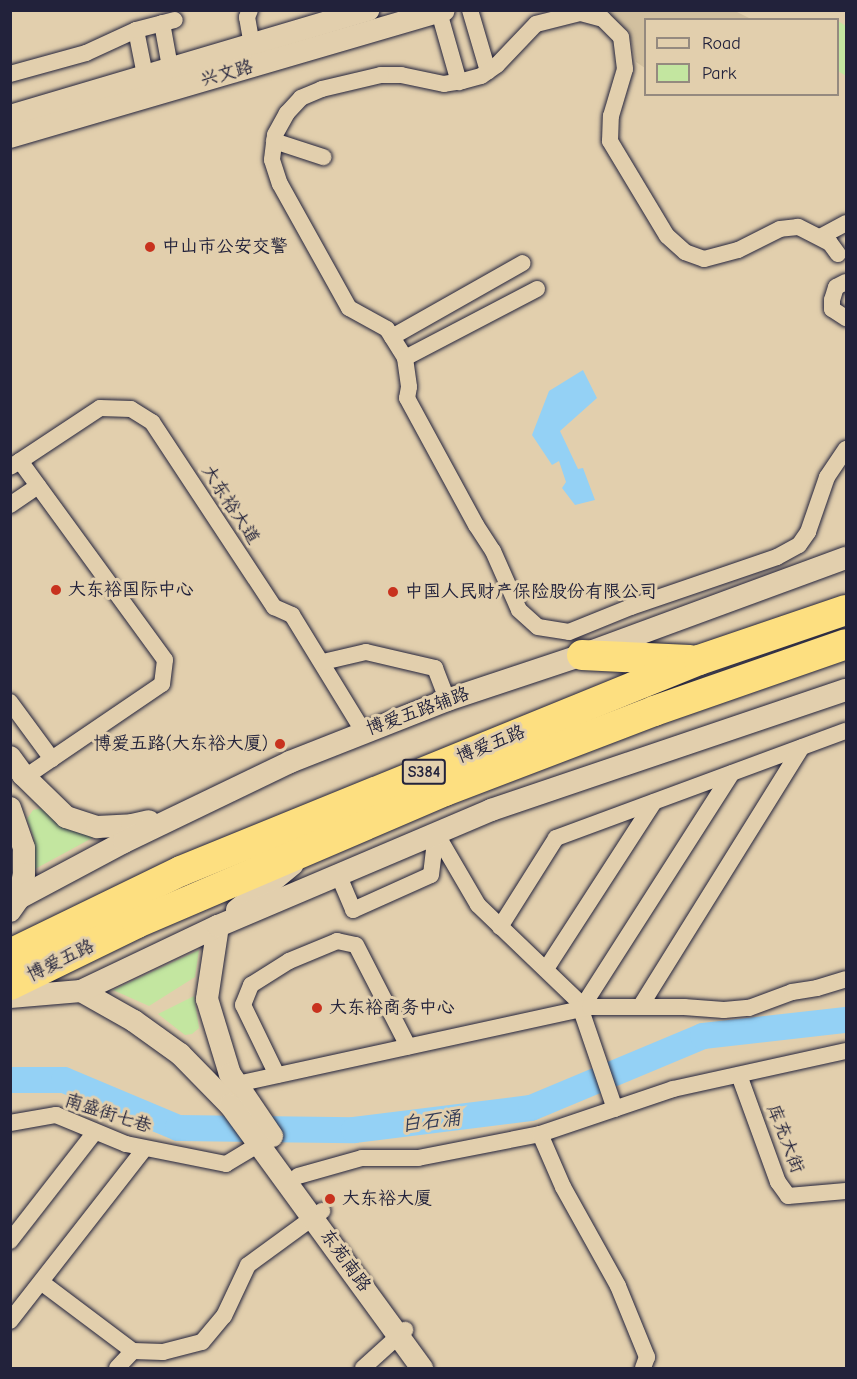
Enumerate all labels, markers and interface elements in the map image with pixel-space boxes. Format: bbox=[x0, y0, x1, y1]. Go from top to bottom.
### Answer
legend bbox=[644, 18, 839, 96]
text: Road bbox=[702, 33, 741, 54]
street label: 兴文路 bbox=[198, 56, 256, 92]
text: Park bbox=[702, 63, 736, 84]
place label: 中山市公安交警 bbox=[162, 236, 288, 258]
marker: 中山市公安交警 bbox=[143, 240, 157, 254]
street label: 大东裕大道 bbox=[196, 461, 264, 549]
place label: 大东裕国际中心 bbox=[68, 579, 194, 601]
place label: 中国人民财产保险股份有限公司 bbox=[405, 581, 657, 603]
marker: 大东裕国际中心 bbox=[49, 583, 63, 597]
marker: 中国人民财产保险股份有限公司 bbox=[386, 585, 400, 599]
street label: 博爱五路辅路 bbox=[364, 683, 472, 741]
street label: 博爱五路 bbox=[454, 722, 528, 768]
place label: 博爱五路(大东裕大厦) bbox=[94, 733, 268, 755]
marker: 博爱五路(大东裕大厦) bbox=[273, 737, 287, 751]
road number: S384 bbox=[402, 759, 446, 785]
street label: 博爱五路 bbox=[24, 936, 98, 986]
place label: 大东裕商务中心 bbox=[329, 997, 455, 1019]
marker: 大东裕商务中心 bbox=[310, 1001, 324, 1015]
street label: 南盛街七巷 bbox=[62, 1090, 154, 1138]
street label: 库充大街 bbox=[762, 1102, 808, 1176]
water label: 白石涌 bbox=[400, 1105, 462, 1137]
place label: 大东裕大厦 bbox=[342, 1188, 432, 1210]
marker: 大东裕大厦 bbox=[323, 1192, 337, 1206]
street label: 东苑南路 bbox=[315, 1226, 375, 1296]

